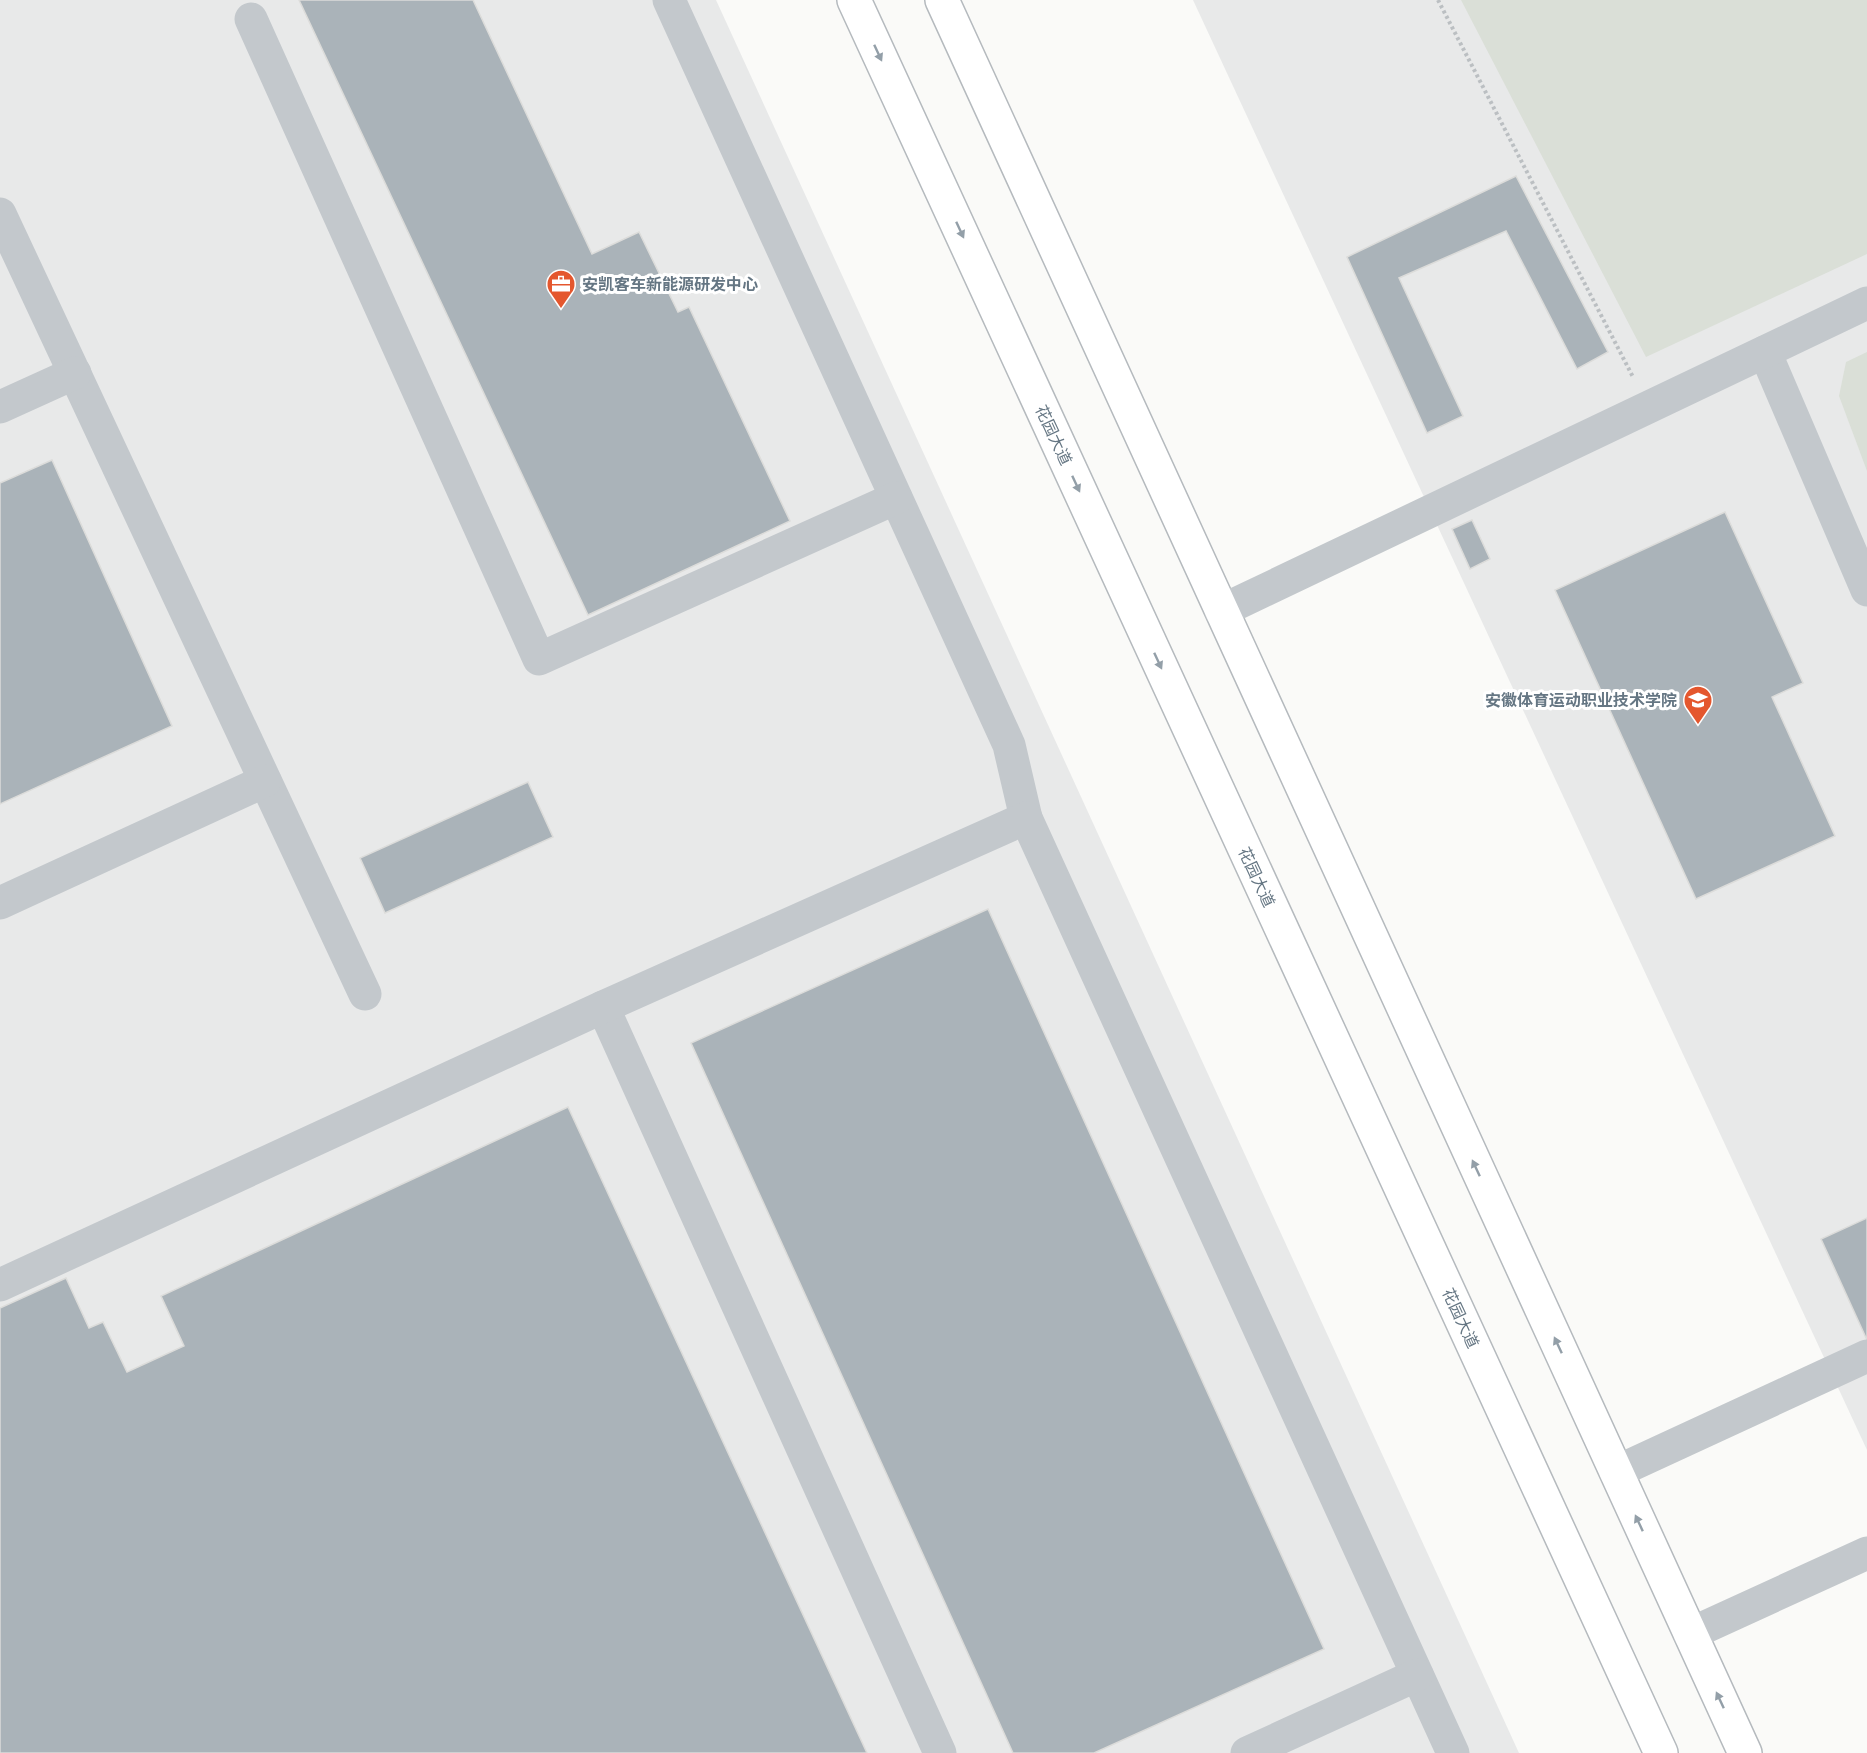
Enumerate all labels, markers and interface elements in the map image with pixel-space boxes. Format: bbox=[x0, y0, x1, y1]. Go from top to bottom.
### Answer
one-way arrow bbox=[874, 45, 883, 62]
one-way arrow bbox=[955, 222, 964, 239]
office icon: 安凯客车新能源研发中心 bbox=[545, 268, 577, 310]
place label: 安凯客车新能源研发中心 bbox=[582, 275, 758, 294]
street label: 花园大道 bbox=[1031, 402, 1076, 468]
one-way arrow bbox=[1072, 475, 1081, 492]
one-way arrow bbox=[1153, 652, 1163, 670]
school or university icon: 安徽体育运动职业技术学院 bbox=[1682, 684, 1714, 726]
place label: 安徽体育运动职业技术学院 bbox=[1485, 691, 1677, 710]
street label: 花园大道 bbox=[1234, 844, 1279, 910]
one-way arrow bbox=[1472, 1160, 1481, 1177]
street label: 花园大道 bbox=[1438, 1285, 1483, 1351]
one-way arrow bbox=[1553, 1337, 1562, 1354]
one-way arrow bbox=[1634, 1513, 1644, 1531]
one-way arrow bbox=[1716, 1691, 1725, 1708]

